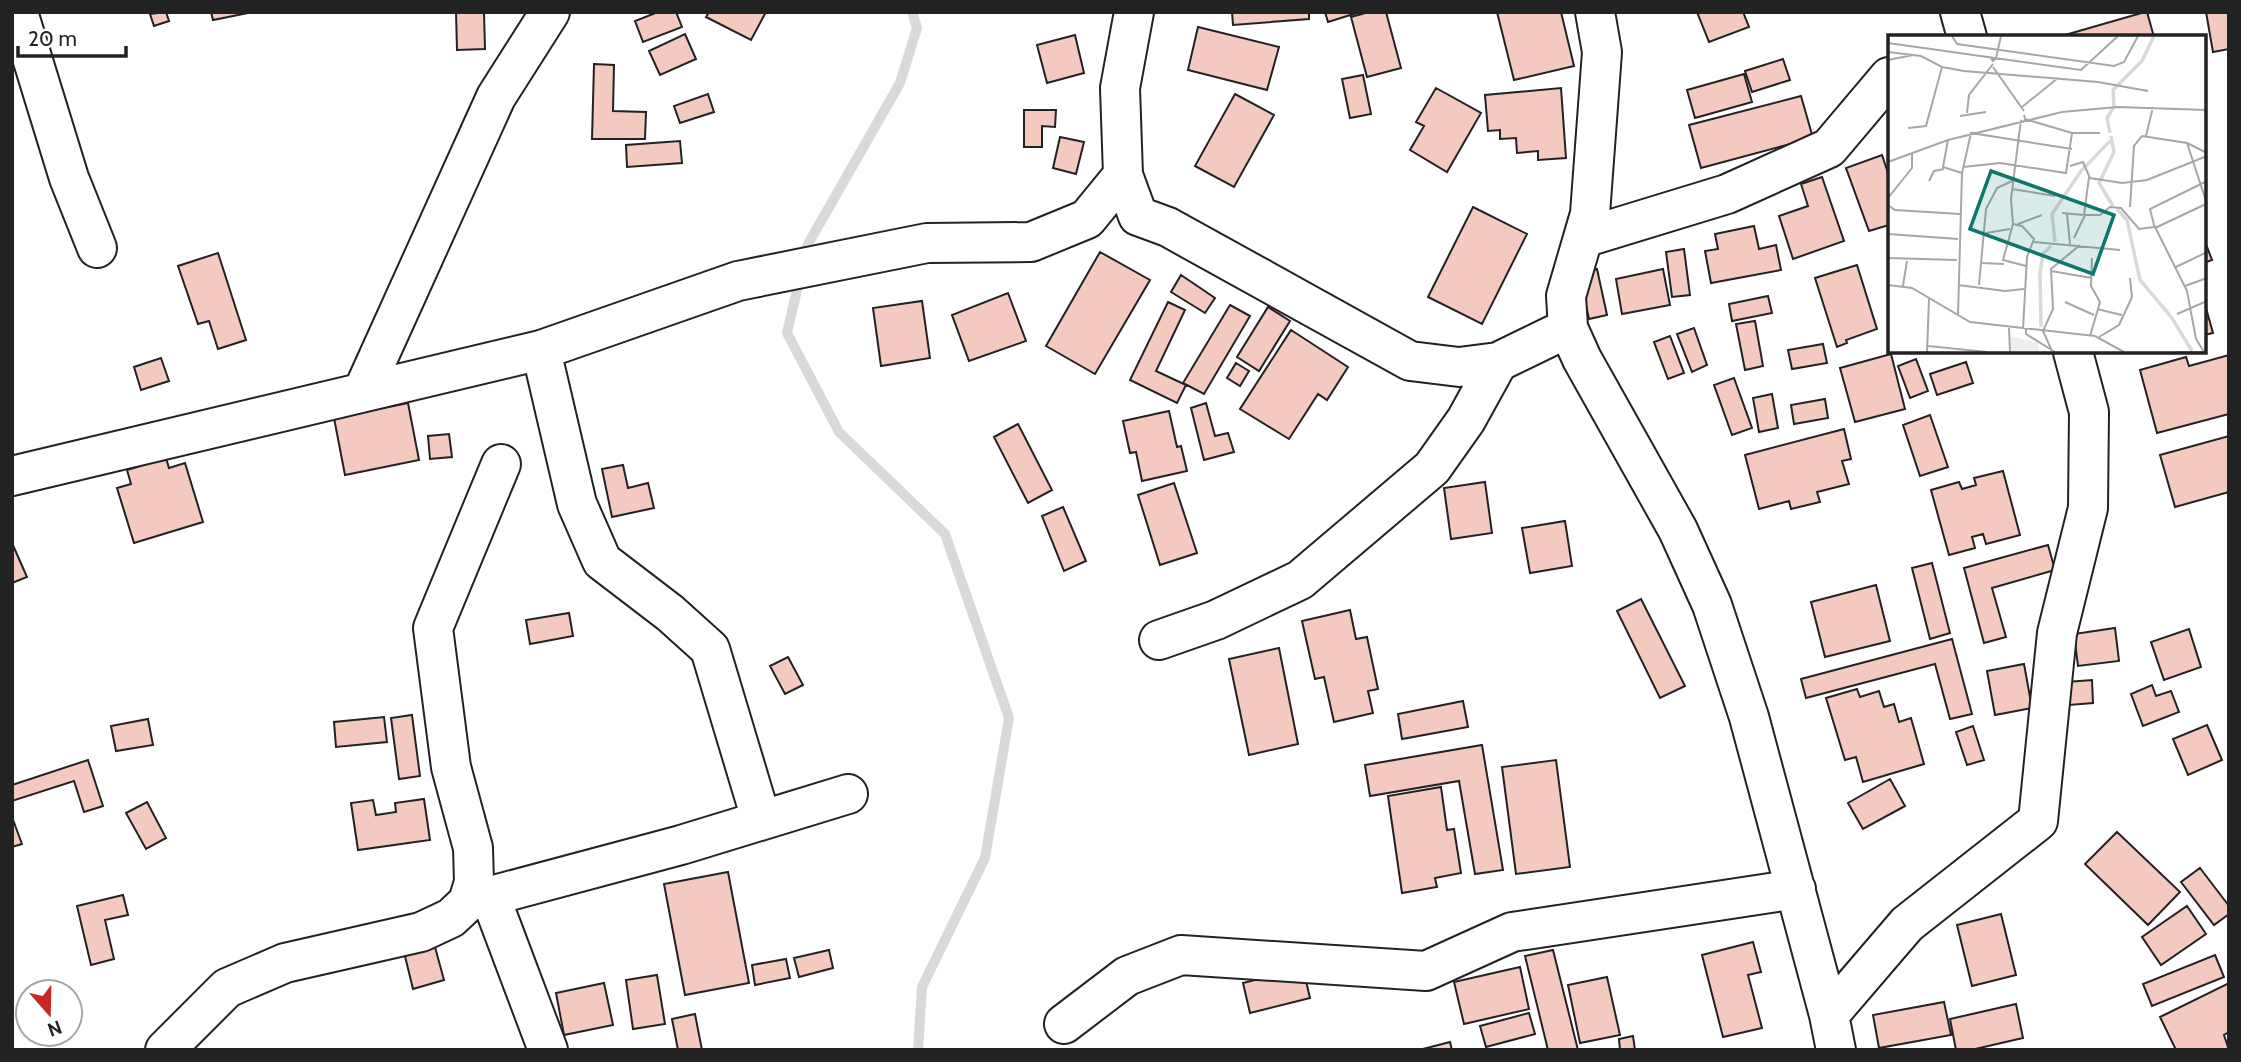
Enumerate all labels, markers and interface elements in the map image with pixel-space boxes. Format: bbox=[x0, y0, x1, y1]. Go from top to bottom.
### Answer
scale bar bbox=[18, 14, 126, 58]
text: 20 m bbox=[28, 26, 77, 51]
inset map bbox=[1888, 35, 2206, 354]
north arrow bbox=[14, 978, 84, 1048]
text: N bbox=[44, 1015, 65, 1042]

